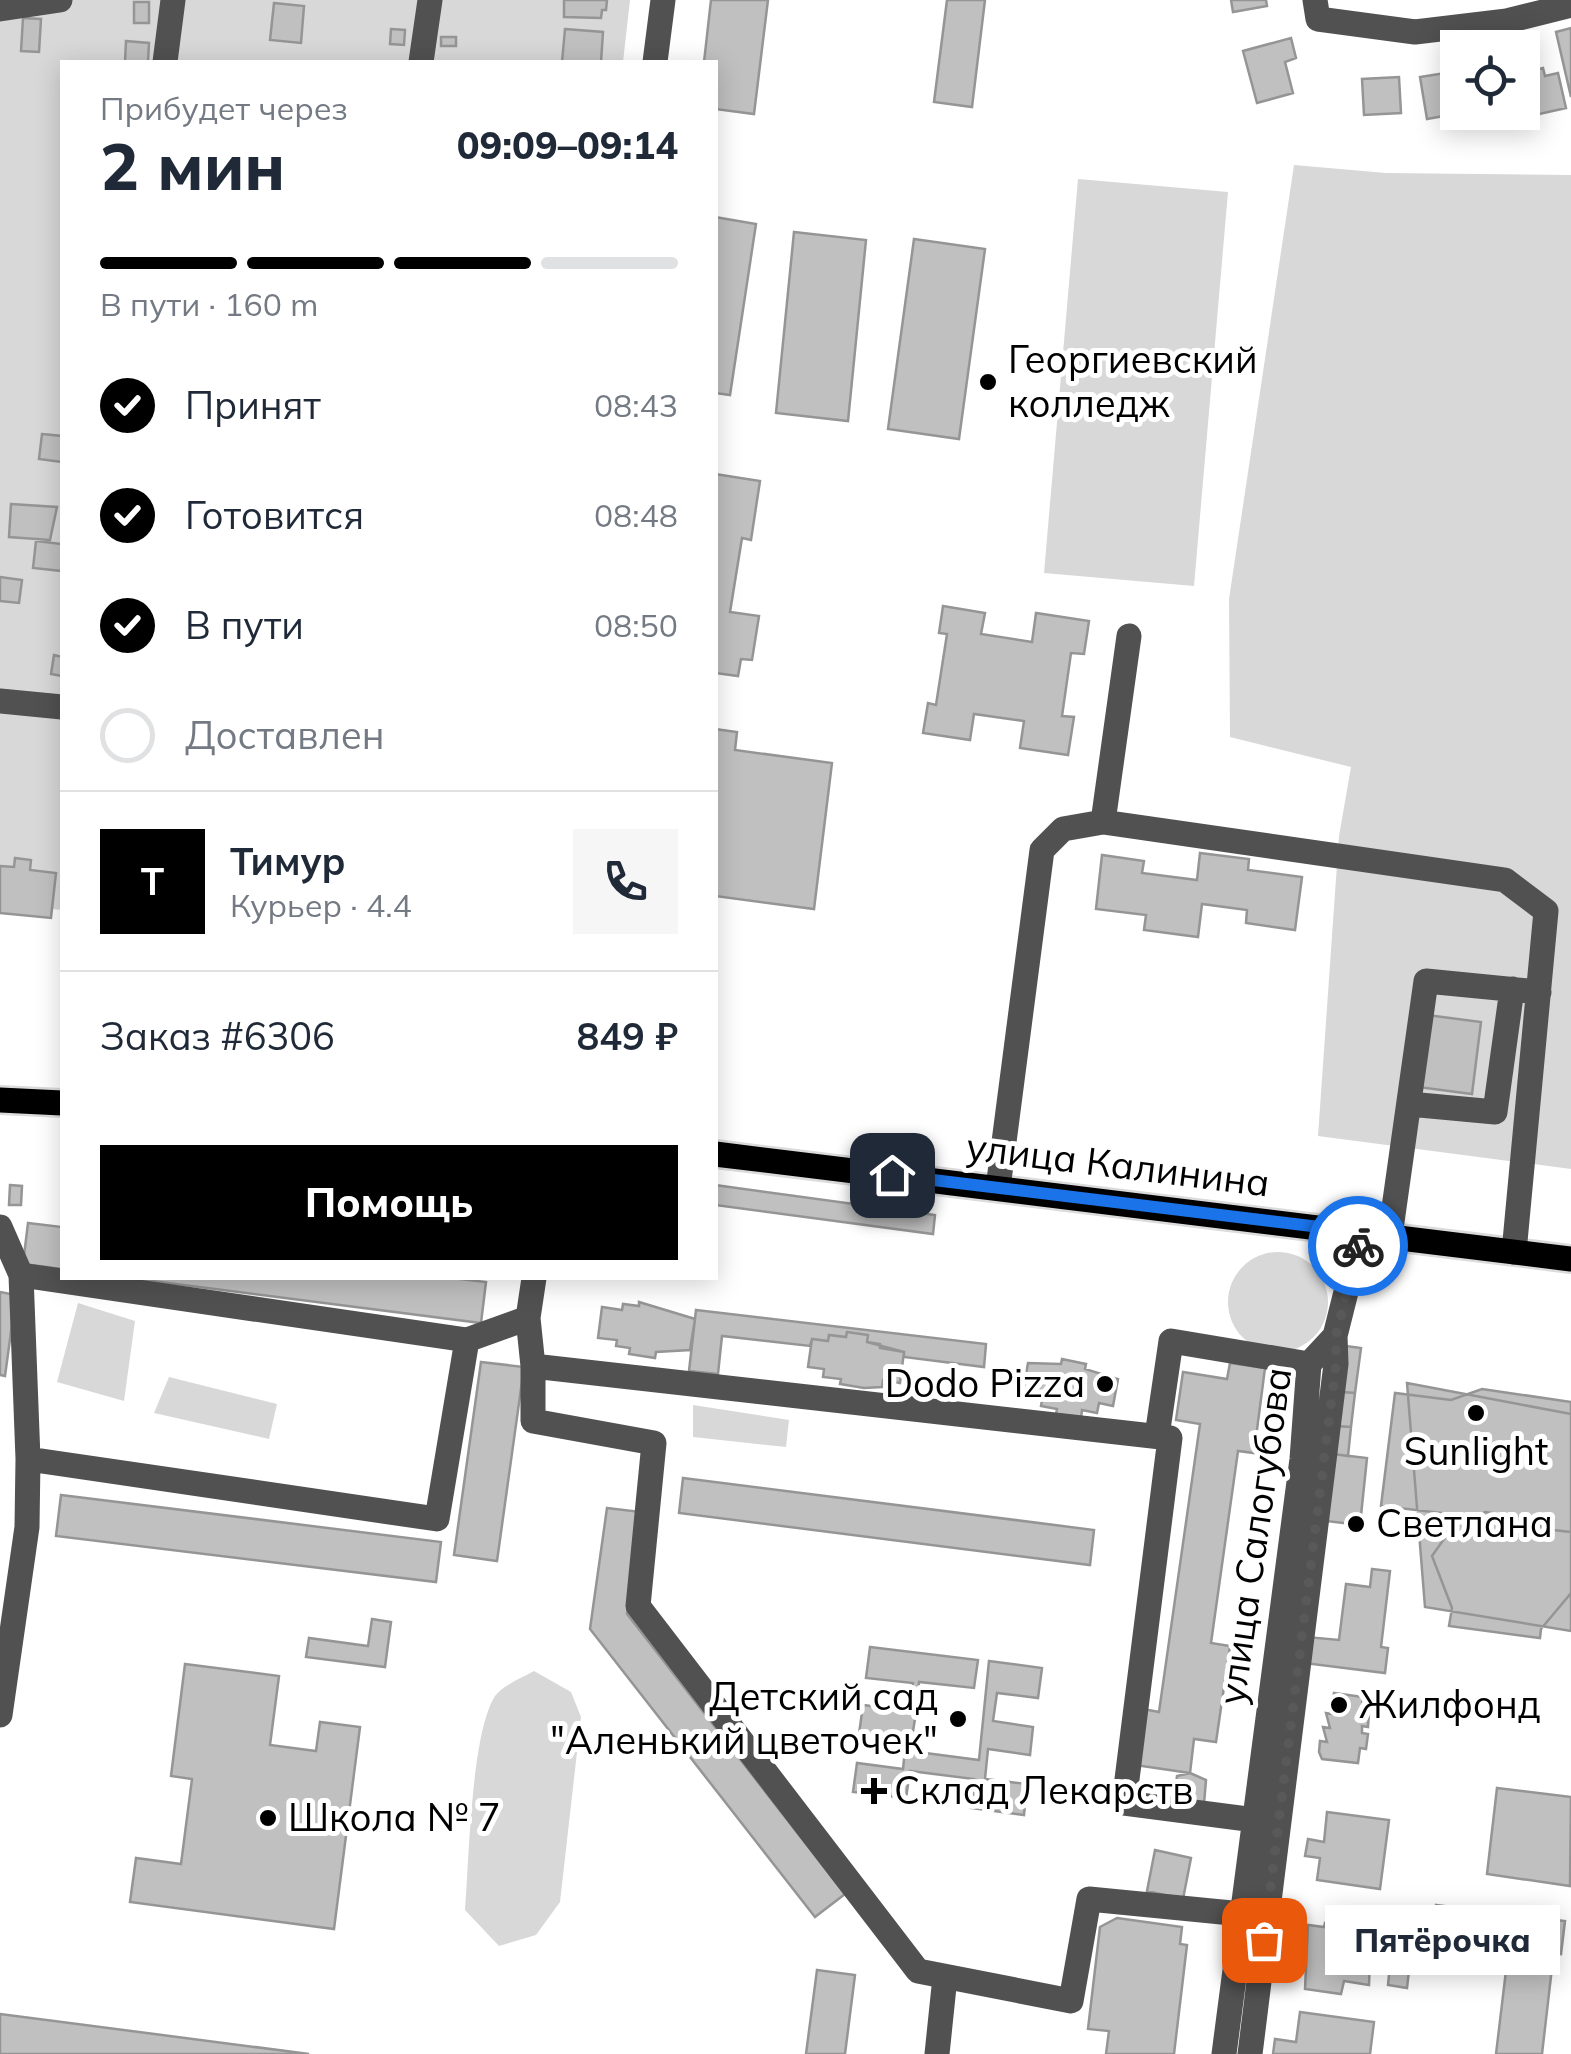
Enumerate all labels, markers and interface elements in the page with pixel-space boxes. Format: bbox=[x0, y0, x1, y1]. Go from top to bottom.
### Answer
map controls bbox=[1440, 30, 1540, 130]
button: locate bbox=[1440, 30, 1540, 130]
text: Прибудет через bbox=[100, 88, 348, 128]
text: 09:09–09:14 bbox=[457, 121, 678, 169]
text: 2 мин bbox=[100, 125, 285, 206]
text: В пути · 160 m bbox=[100, 284, 318, 324]
place label: Георгиевский колледж bbox=[1008, 335, 1258, 427]
marker: Георгиевский колледж bbox=[977, 371, 999, 393]
icon: check bbox=[100, 378, 155, 433]
text: Принят bbox=[185, 381, 321, 429]
text: 08:43 bbox=[594, 385, 678, 425]
icon: check bbox=[100, 488, 155, 543]
text: Готовится bbox=[185, 491, 364, 539]
text: 08:48 bbox=[594, 495, 678, 535]
icon: check bbox=[100, 598, 155, 653]
text: В пути bbox=[185, 601, 304, 649]
text: 08:50 bbox=[594, 605, 678, 645]
text: Доставлен bbox=[185, 711, 385, 759]
button: phone bbox=[573, 829, 678, 934]
text: Тимур bbox=[230, 837, 346, 885]
text: Т bbox=[141, 857, 164, 905]
text: Курьер · 4.4 bbox=[230, 885, 412, 925]
text: Заказ #6306 bbox=[100, 1012, 335, 1060]
text: 849 ₽ bbox=[576, 1012, 678, 1060]
street label: улица Калинина bbox=[964, 1122, 1272, 1206]
pin bbox=[850, 1133, 935, 1218]
button: Помощь bbox=[100, 1145, 678, 1260]
icon: home bbox=[865, 1148, 920, 1203]
courier bbox=[1308, 1196, 1408, 1296]
icon: bike bbox=[1331, 1219, 1386, 1274]
place label: Dodo Pizza bbox=[885, 1359, 1085, 1407]
street label: улица Салогубова bbox=[1207, 1364, 1301, 1707]
marker: Dodo Pizza bbox=[1094, 1373, 1116, 1395]
marker: Sunlight bbox=[1465, 1402, 1487, 1424]
place label: Sunlight bbox=[1404, 1427, 1548, 1475]
place label: Светлана bbox=[1376, 1499, 1553, 1547]
marker: Светлана bbox=[1345, 1513, 1367, 1535]
place label: Детский сад "Аленький цветочек" bbox=[550, 1672, 938, 1764]
place label: Жилфонд bbox=[1359, 1680, 1541, 1728]
marker: Жилфонд bbox=[1328, 1694, 1350, 1716]
marker: Детский сад "Аленький цветочек" bbox=[947, 1708, 969, 1730]
place label: Склад Лекарств bbox=[894, 1766, 1193, 1814]
marker: Склад Лекарств bbox=[863, 1780, 885, 1802]
place label: Школа № 7 bbox=[288, 1793, 501, 1841]
marker: Школа № 7 bbox=[257, 1807, 279, 1829]
pin bbox=[1222, 1898, 1307, 1983]
callout: Пятёрочка bbox=[1324, 1905, 1559, 1975]
icon: bag bbox=[1237, 1913, 1292, 1968]
text: Пятёрочка bbox=[1354, 1920, 1531, 1960]

